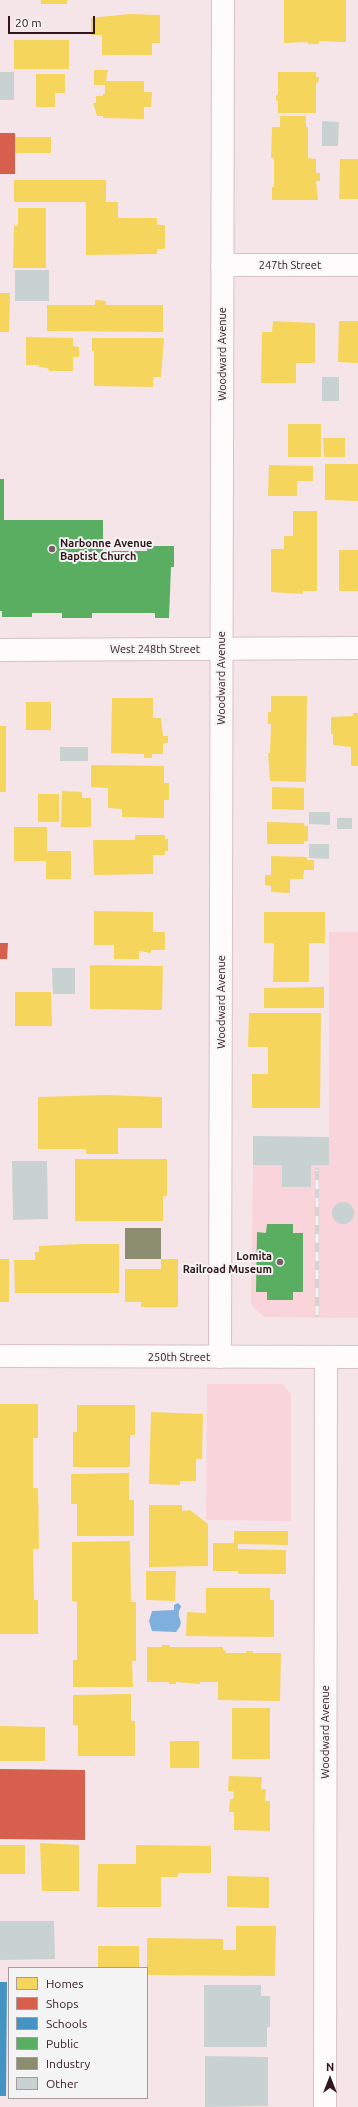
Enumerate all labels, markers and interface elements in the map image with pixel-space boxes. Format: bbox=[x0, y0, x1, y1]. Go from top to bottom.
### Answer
scale bar bbox=[10, 8, 97, 34]
text: 20 m bbox=[15, 16, 42, 29]
street label: 247th Street bbox=[259, 258, 321, 272]
street label: Woodward Avenue bbox=[215, 307, 229, 401]
place label: Narbonne Avenue Baptist Church bbox=[60, 536, 152, 562]
marker: Narbonne Avenue Baptist Church bbox=[47, 544, 57, 554]
street label: Woodward Avenue bbox=[214, 631, 228, 725]
street label: West 248th Street bbox=[110, 642, 200, 656]
street label: Woodward Avenue bbox=[214, 955, 228, 1049]
place label: Lomita Railroad Museum bbox=[183, 1249, 272, 1275]
marker: Lomita Railroad Museum bbox=[275, 1257, 285, 1267]
street label: 250th Street bbox=[148, 1350, 210, 1364]
street label: Woodward Avenue bbox=[318, 1685, 332, 1779]
legend bbox=[8, 1967, 148, 2099]
text: Homes bbox=[46, 1977, 84, 1990]
text: Shops bbox=[46, 1997, 78, 2010]
text: Schools bbox=[46, 2017, 87, 2030]
text: Public bbox=[46, 2037, 79, 2050]
text: Industry bbox=[46, 2057, 90, 2070]
north arrow bbox=[310, 2059, 350, 2099]
text: N bbox=[326, 2061, 334, 2073]
text: Other bbox=[46, 2077, 78, 2090]

